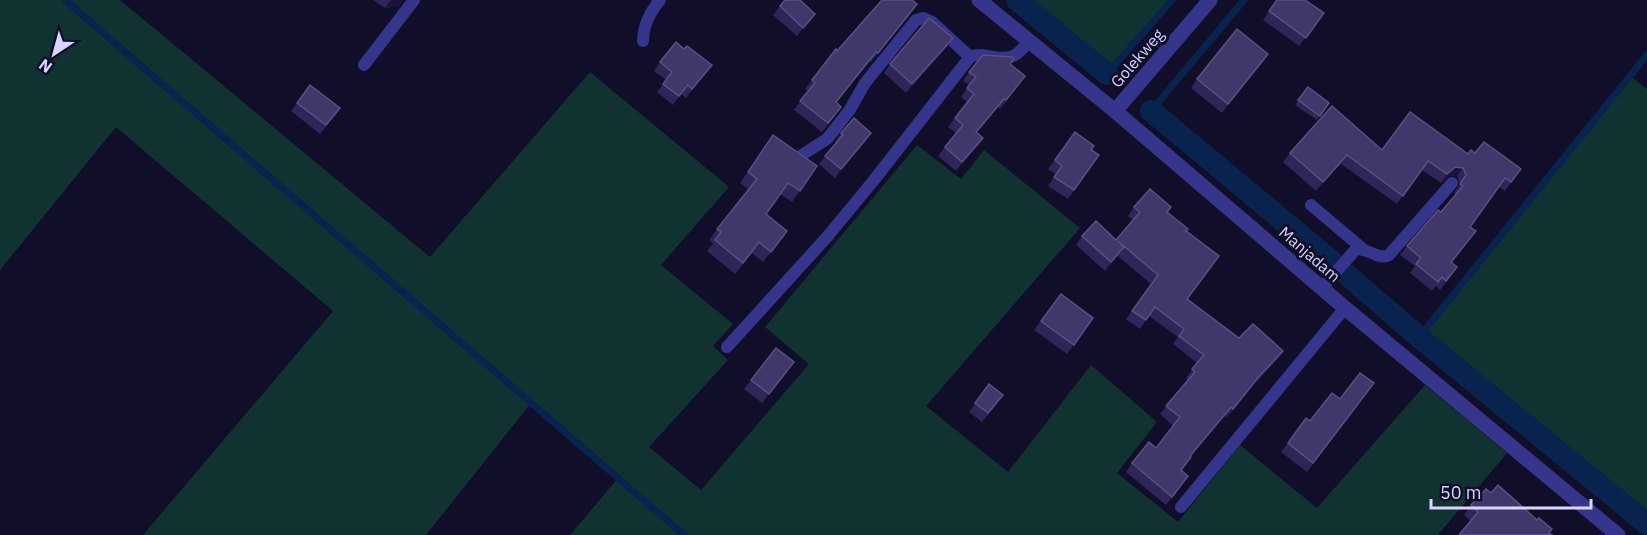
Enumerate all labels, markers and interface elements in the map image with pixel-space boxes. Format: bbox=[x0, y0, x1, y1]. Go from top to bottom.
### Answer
north arrow bbox=[24, 24, 84, 84]
street label: Golekweg bbox=[1106, 24, 1168, 91]
text: N bbox=[35, 55, 56, 78]
street label: Manjadam bbox=[1275, 222, 1345, 286]
scale bar bbox=[1431, 472, 1592, 510]
text: 50 m bbox=[1440, 481, 1482, 504]

